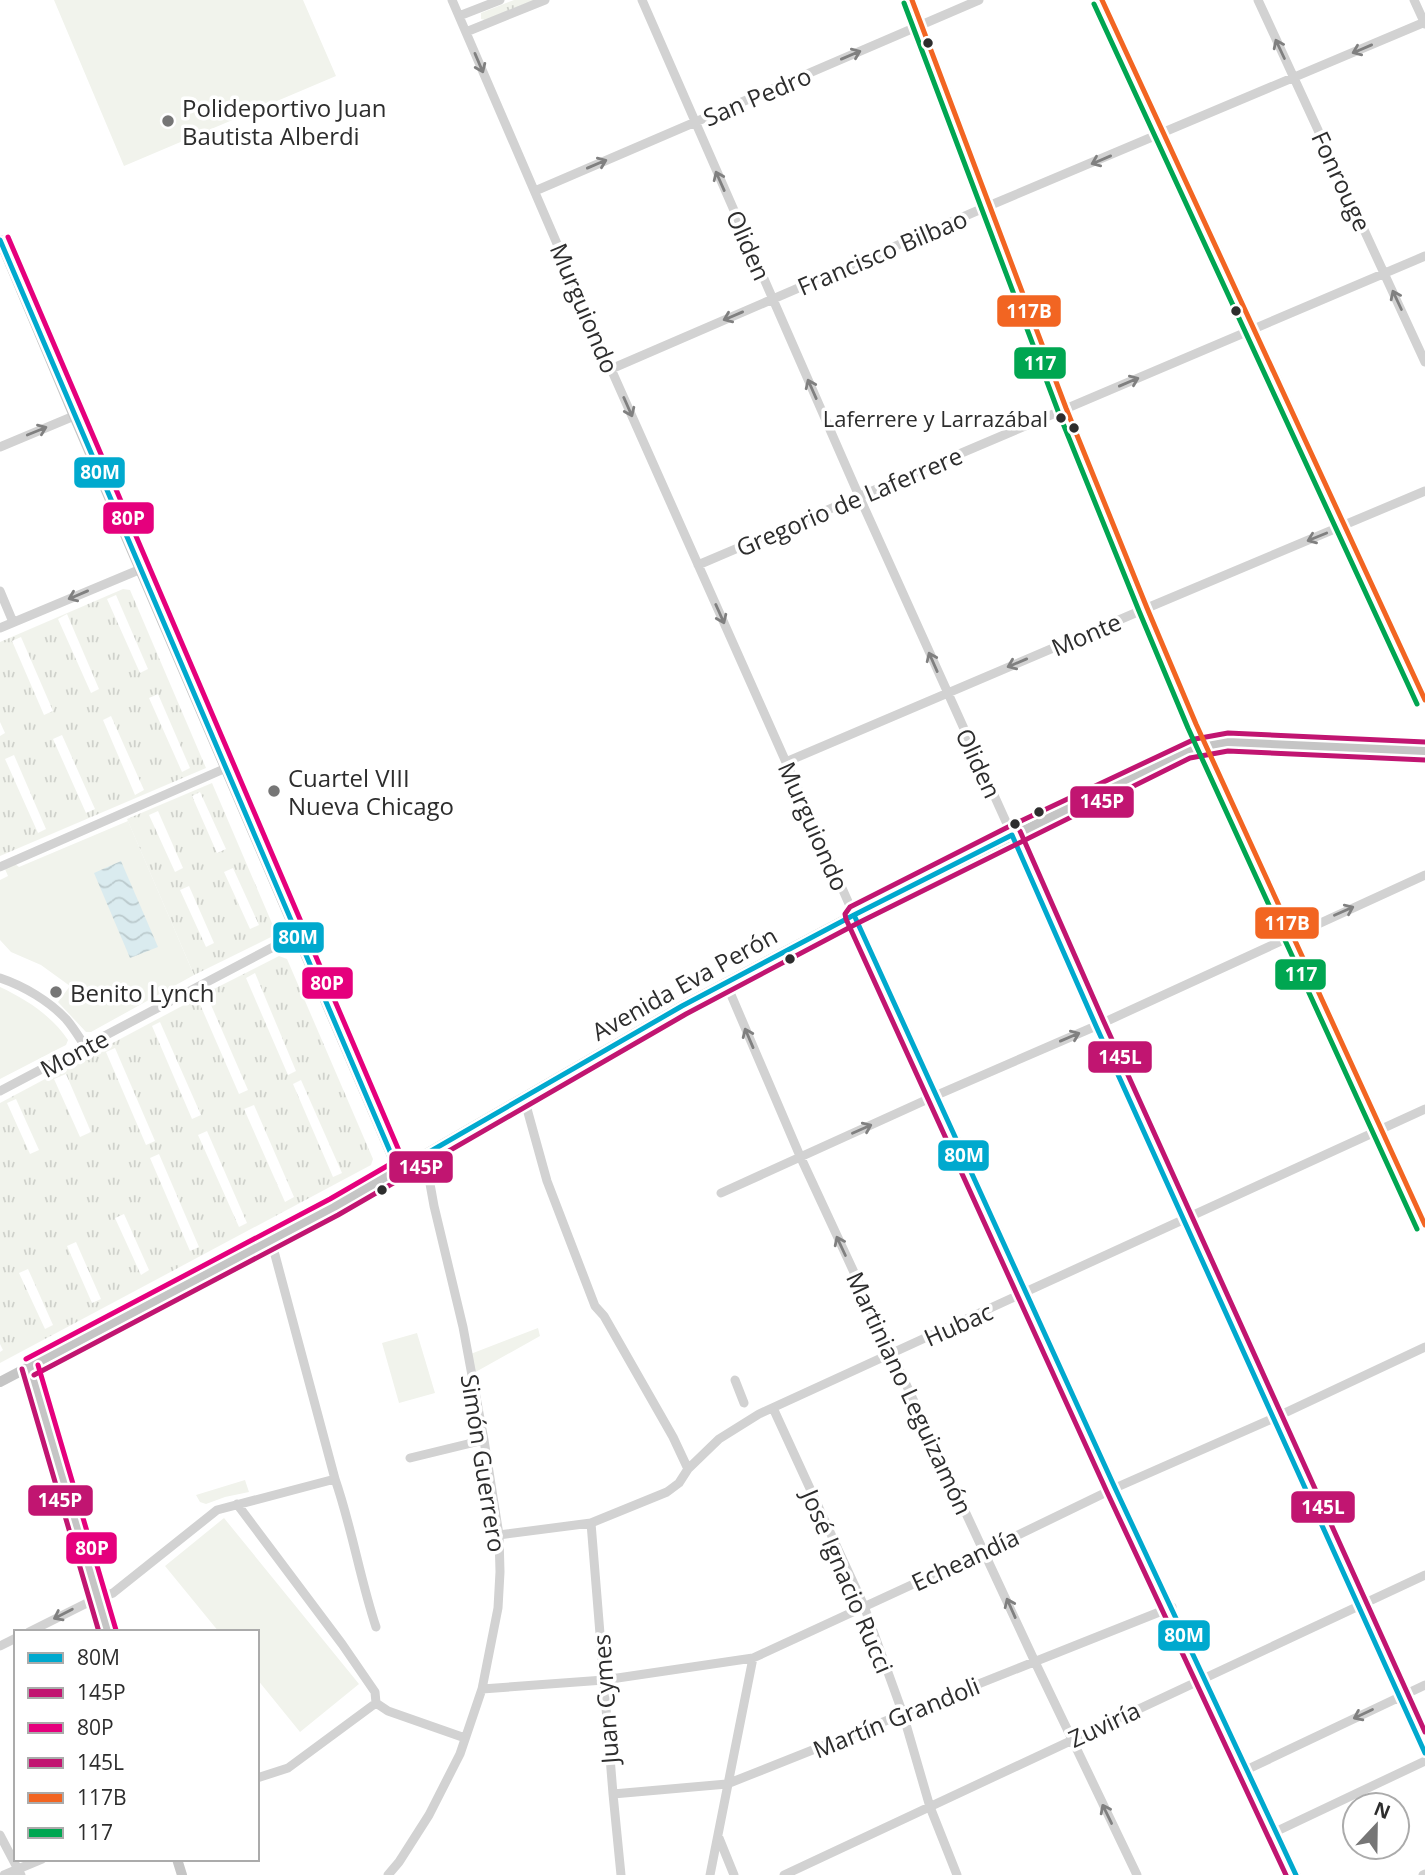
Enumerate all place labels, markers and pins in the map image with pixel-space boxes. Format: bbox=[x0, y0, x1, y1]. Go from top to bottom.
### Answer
unlabelled marker bbox=[921, 36, 935, 50]
place label: Polideportivo Juan Bautista Alberdi bbox=[182, 91, 387, 152]
marker: Polideportivo Juan Bautista Alberdi bbox=[160, 113, 176, 129]
unlabelled marker bbox=[1229, 304, 1243, 318]
place label: Laferrere y Larrazábal bbox=[823, 403, 1048, 433]
marker: Laferrere y Larrazábal bbox=[1054, 411, 1068, 425]
unlabelled marker bbox=[1067, 421, 1081, 435]
place label: Cuartel VIII Nueva Chicago bbox=[288, 761, 454, 822]
marker: Cuartel VIII Nueva Chicago bbox=[266, 783, 282, 799]
unlabelled marker bbox=[1032, 805, 1046, 819]
unlabelled marker bbox=[1008, 817, 1022, 831]
unlabelled marker bbox=[783, 952, 797, 966]
place label: Benito Lynch bbox=[70, 976, 214, 1009]
marker: Benito Lynch bbox=[48, 984, 64, 1000]
unlabelled marker bbox=[375, 1183, 389, 1197]

